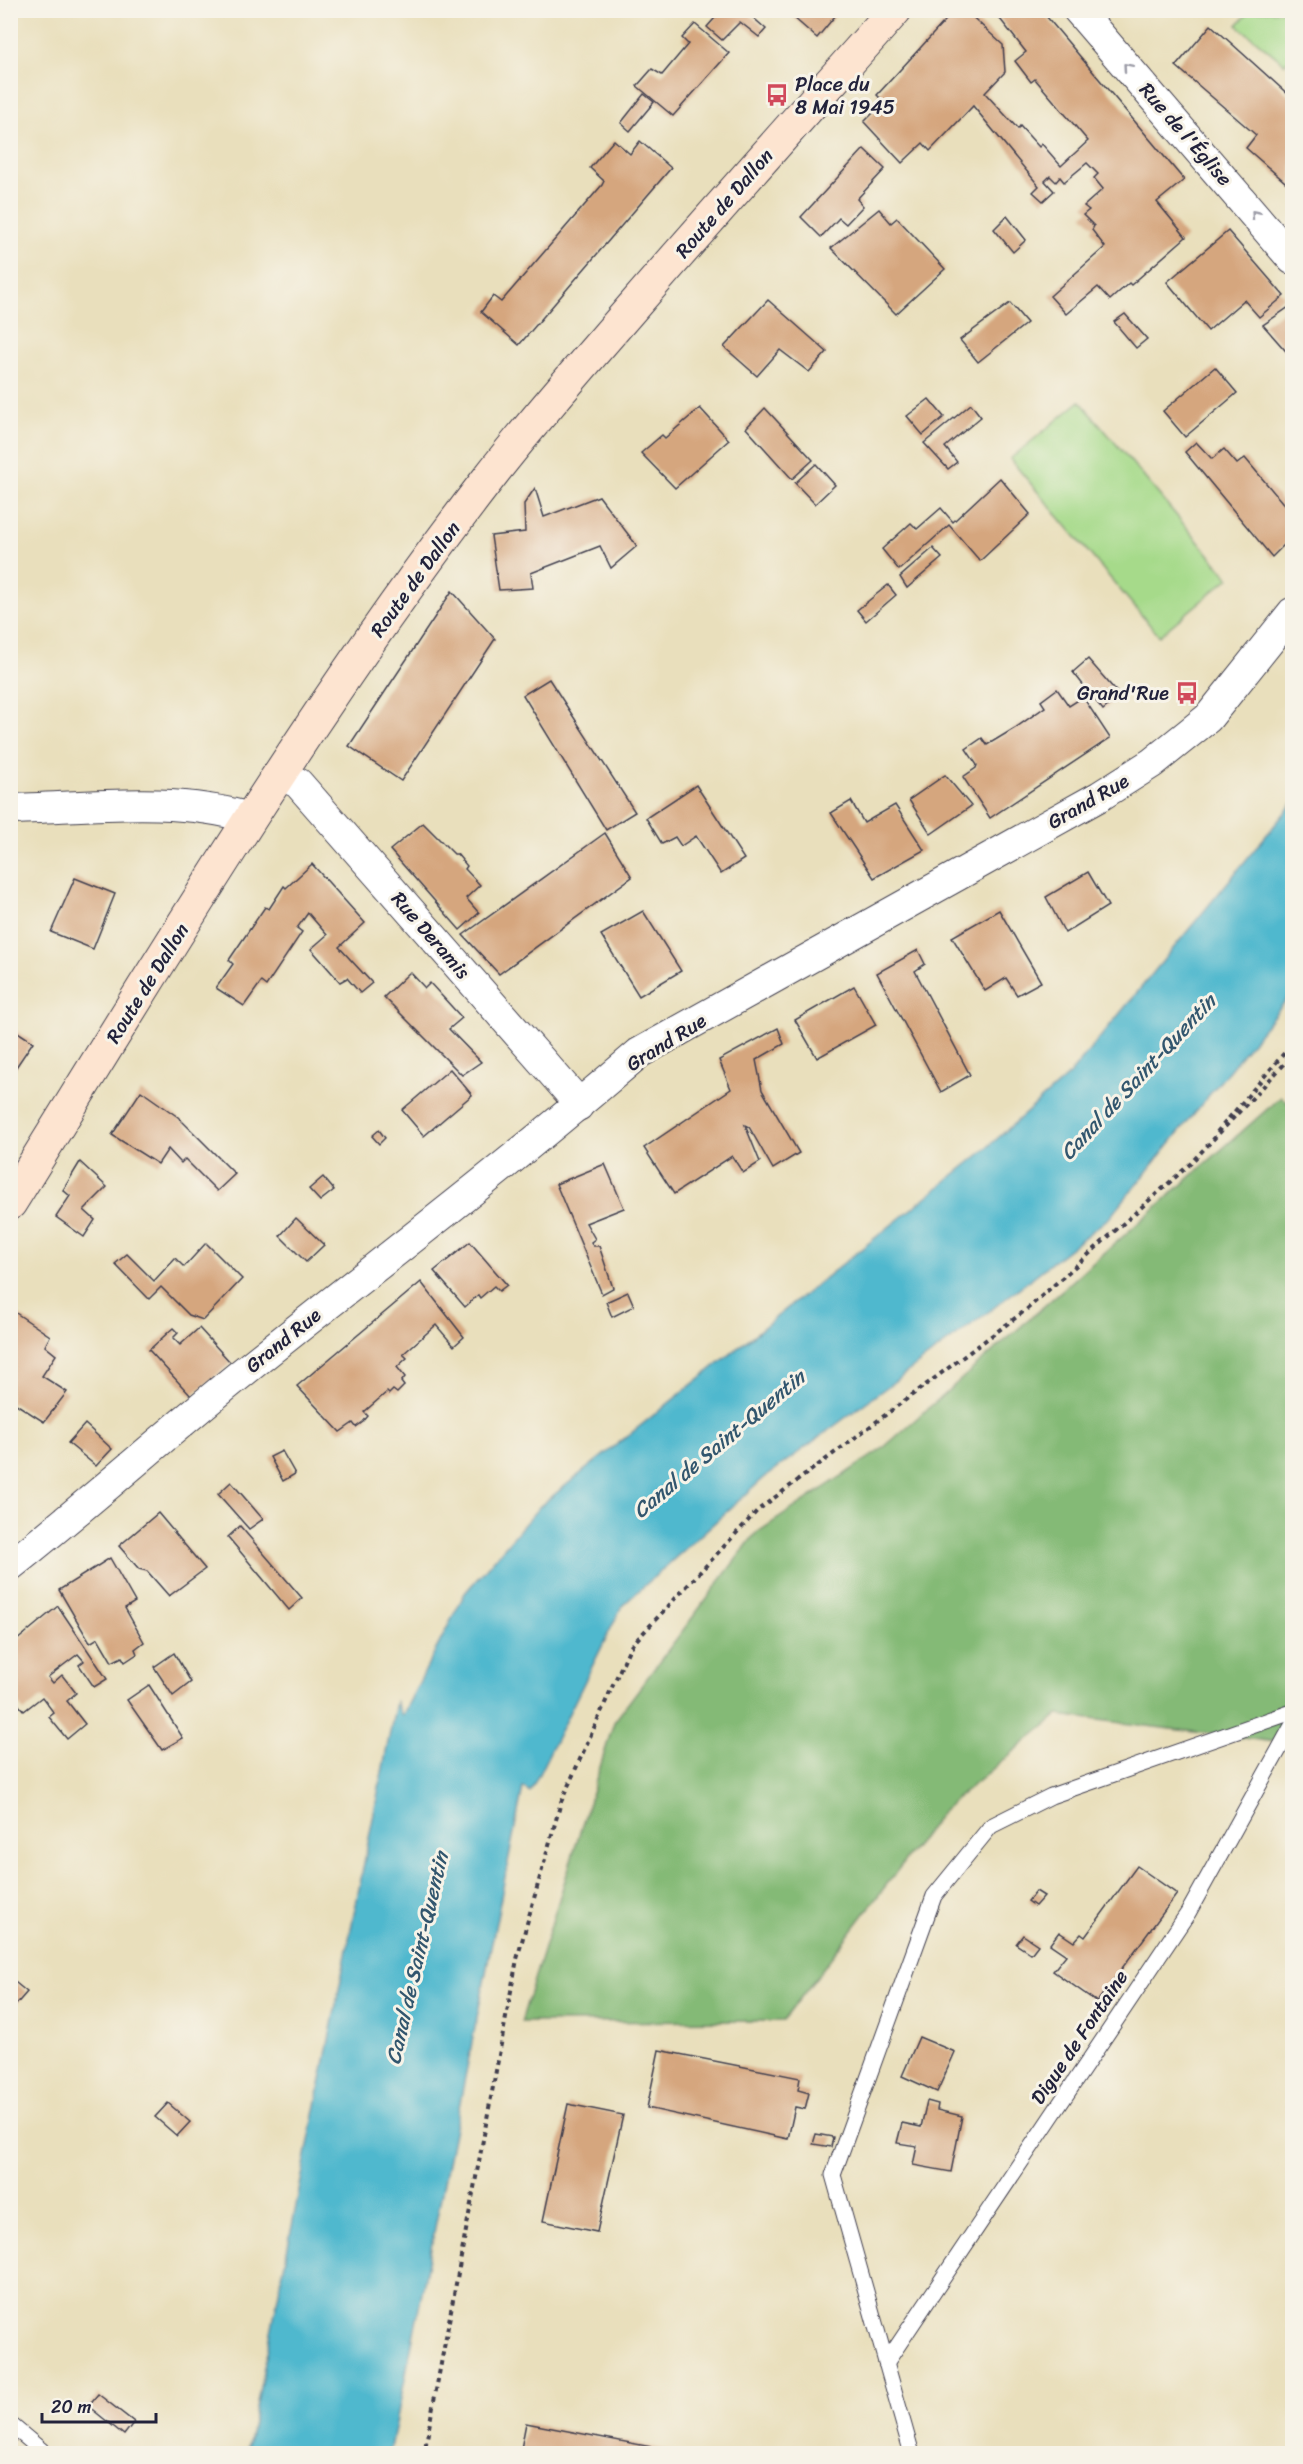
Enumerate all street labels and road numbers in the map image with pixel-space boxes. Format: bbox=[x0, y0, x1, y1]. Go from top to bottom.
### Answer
street label: Rue de l'Église bbox=[1130, 74, 1241, 194]
street label: Route de Dallon bbox=[666, 140, 783, 266]
street label: Route de Dallon bbox=[361, 514, 470, 645]
street label: Grand Rue bbox=[1041, 764, 1136, 839]
street label: Rue Deramis bbox=[382, 883, 480, 988]
street label: Route de Dallon bbox=[96, 916, 199, 1051]
street label: Grand Rue bbox=[619, 1004, 714, 1081]
street label: Grand Rue bbox=[237, 1298, 329, 1382]
street label: Digue de Fontaine bbox=[1021, 1963, 1138, 2112]

